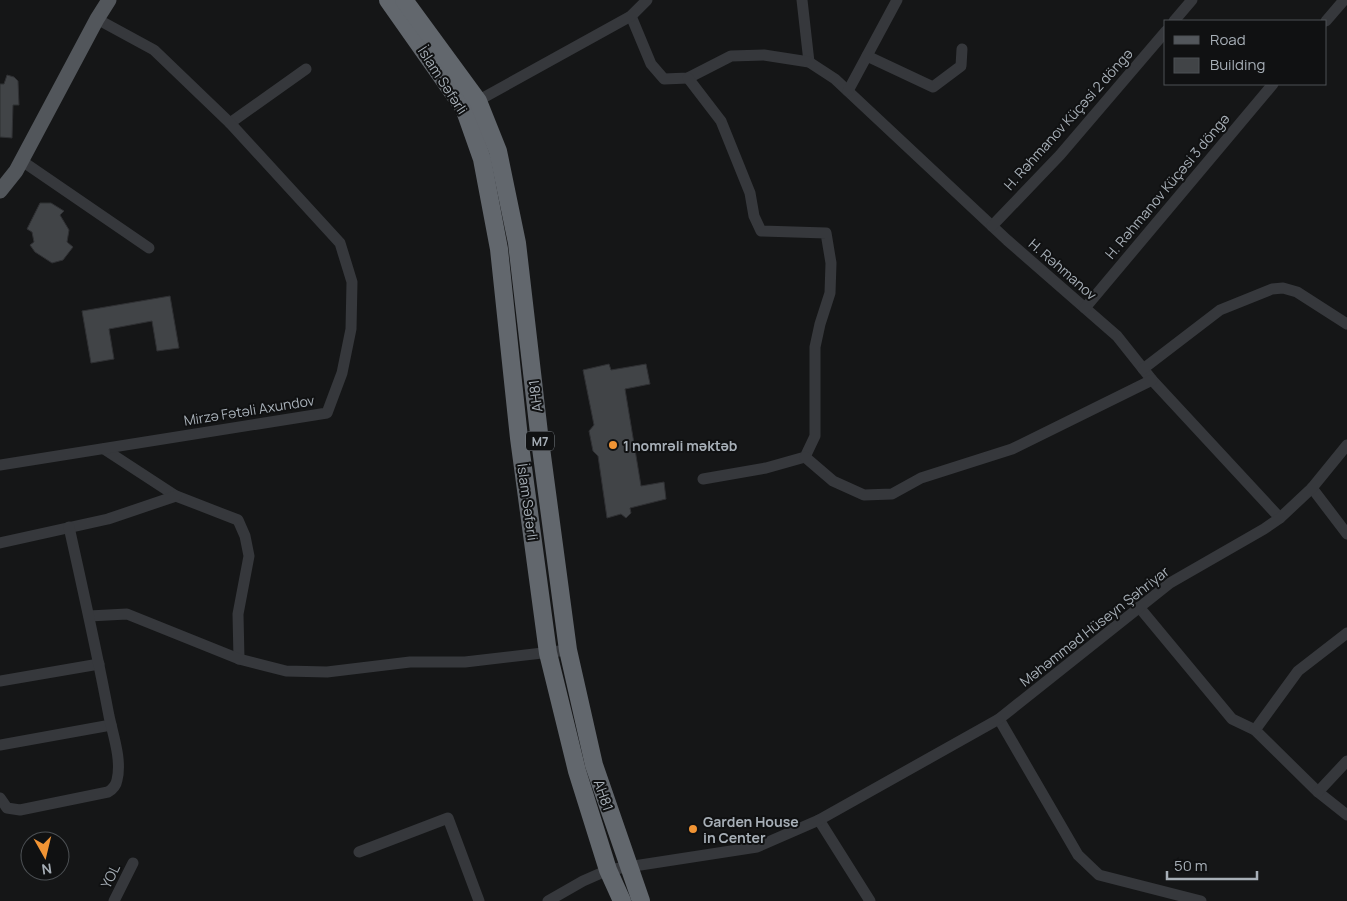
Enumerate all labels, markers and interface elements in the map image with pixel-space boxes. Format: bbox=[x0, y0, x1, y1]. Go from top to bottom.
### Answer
legend bbox=[1164, 20, 1327, 85]
text: Road bbox=[1210, 29, 1246, 50]
street label: İslam Səfərli bbox=[414, 42, 472, 118]
street label: H. Rəhmanov Küçəsi 2 döngə bbox=[999, 44, 1137, 194]
text: Building bbox=[1210, 54, 1265, 75]
street label: H. Rəhmanov Küçəsi 3 döngə bbox=[1101, 109, 1233, 263]
street label: H. Rəhmanov bbox=[1025, 234, 1101, 304]
street label: AH81 bbox=[524, 379, 546, 413]
street label: Mirzə Fətəli Axundov bbox=[182, 390, 316, 430]
road number: M7 bbox=[526, 432, 554, 451]
place label: 1 nomrəli məktəb bbox=[623, 436, 738, 455]
marker: 1 nomrəli məktəb bbox=[607, 439, 619, 451]
street label: İslam Səfərli bbox=[513, 462, 543, 542]
street label: Məhəmməd Hüseyn Şəhriyar bbox=[1015, 562, 1173, 690]
street label: AH81 bbox=[590, 777, 618, 813]
place label: Garden House in Center bbox=[703, 812, 799, 847]
marker: Garden House in Center bbox=[687, 823, 699, 835]
north arrow bbox=[20, 831, 70, 881]
scale bar bbox=[1167, 848, 1257, 880]
text: 50 m bbox=[1174, 855, 1208, 876]
text: N bbox=[41, 859, 53, 879]
street label: YOL bbox=[96, 861, 124, 891]

